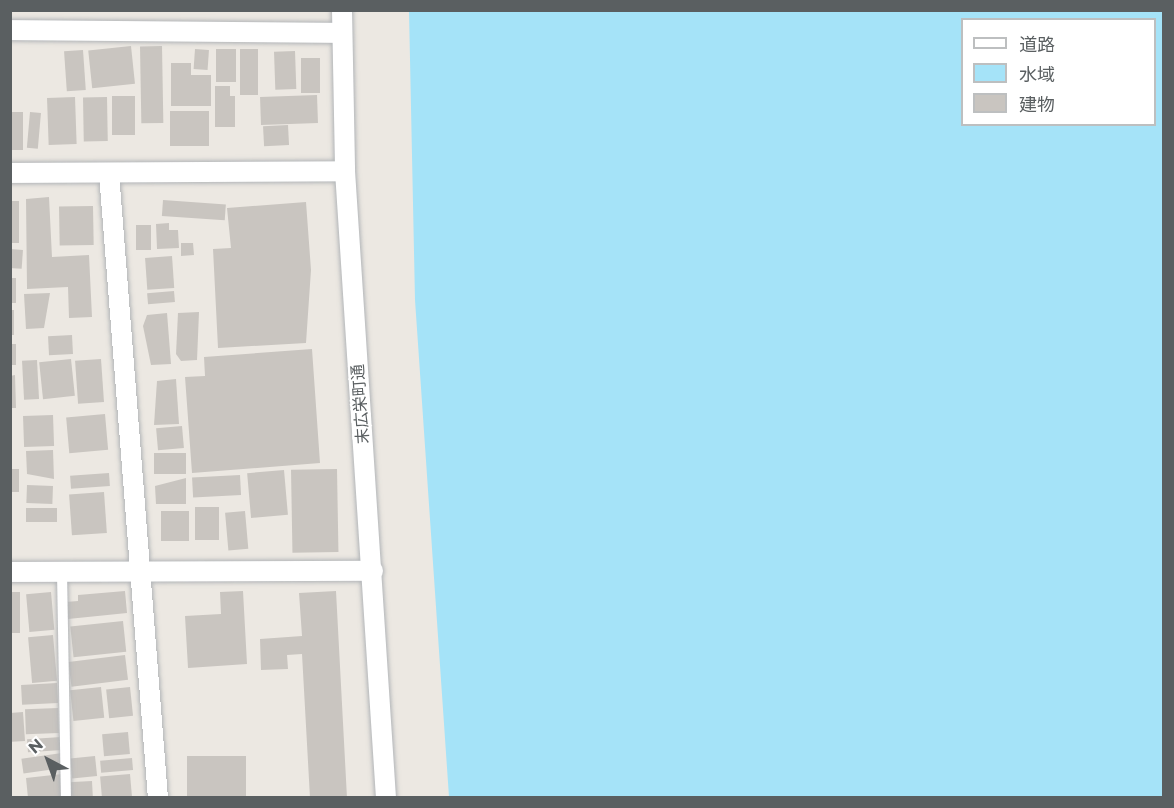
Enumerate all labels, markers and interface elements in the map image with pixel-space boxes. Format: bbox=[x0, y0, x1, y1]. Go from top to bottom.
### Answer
legend bbox=[961, 18, 1156, 126]
text: 道路 bbox=[1019, 34, 1055, 56]
text: 水域 bbox=[1019, 64, 1055, 86]
text: 建物 bbox=[1019, 94, 1055, 116]
street label: 末広栄町通 bbox=[349, 363, 373, 445]
north arrow bbox=[18, 730, 78, 790]
text: N bbox=[25, 735, 47, 757]

